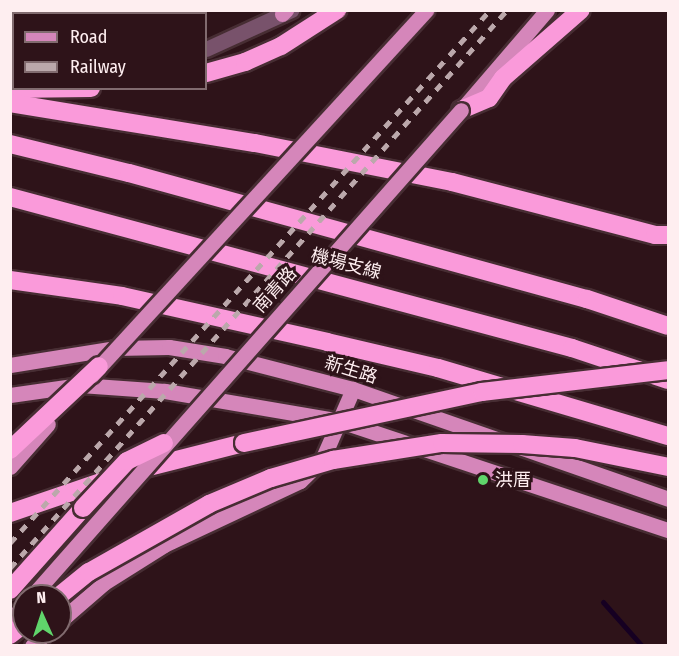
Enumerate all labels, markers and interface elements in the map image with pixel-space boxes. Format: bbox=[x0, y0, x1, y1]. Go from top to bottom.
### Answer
legend bbox=[12, 12, 207, 90]
text: Road bbox=[70, 26, 107, 48]
text: Railway bbox=[70, 56, 126, 78]
street label: 機場支線 bbox=[308, 244, 384, 284]
street label: 南青路 bbox=[249, 263, 301, 317]
street label: 新生路 bbox=[322, 352, 380, 388]
place label: 洪厝 bbox=[495, 469, 531, 491]
marker: 洪厝 bbox=[476, 473, 490, 487]
north arrow bbox=[12, 584, 72, 644]
text: N bbox=[36, 588, 46, 607]

